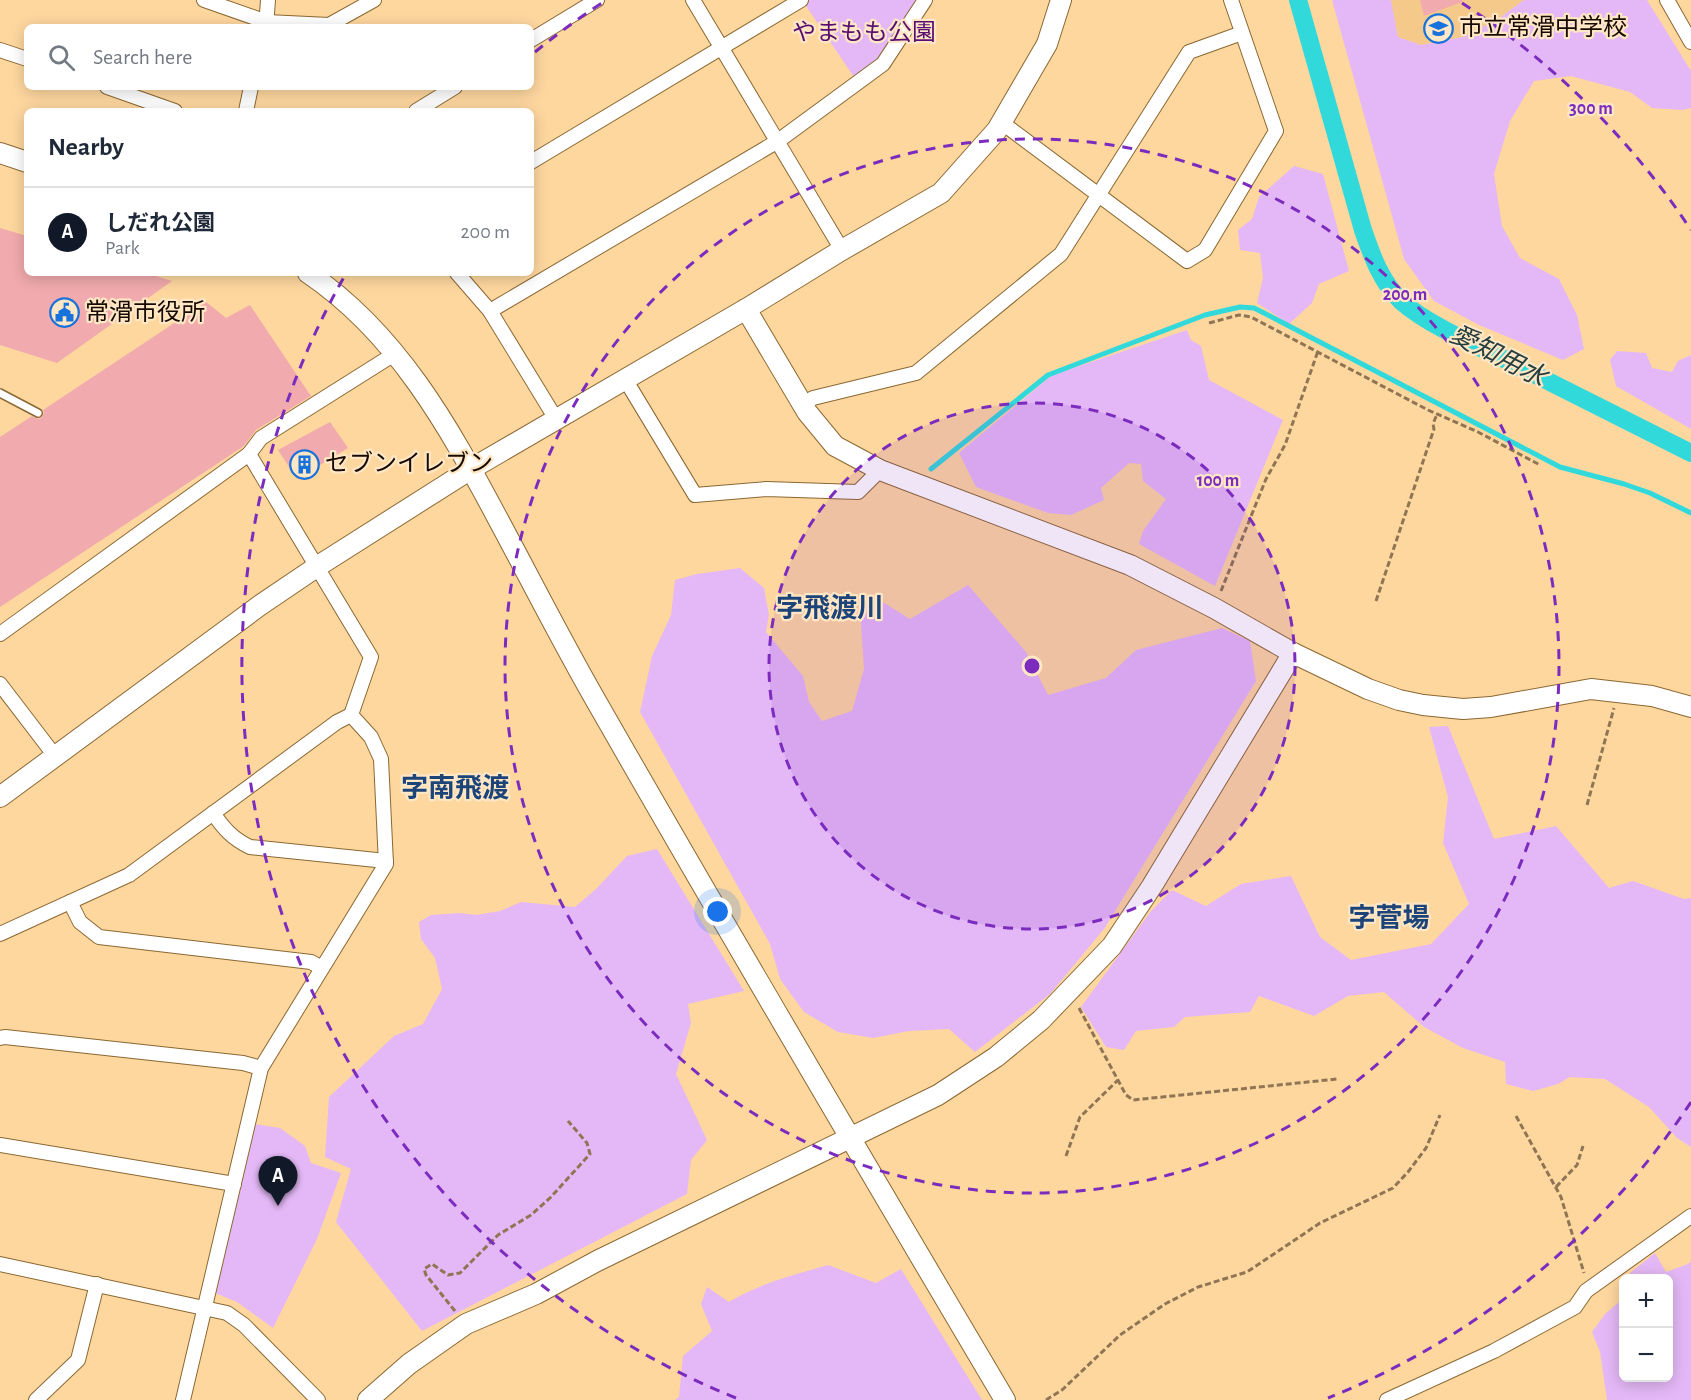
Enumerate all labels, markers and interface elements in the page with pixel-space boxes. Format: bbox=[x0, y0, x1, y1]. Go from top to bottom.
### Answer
school or university icon: 市立常滑中学校 bbox=[1422, 12, 1454, 44]
place label: 市立常滑中学校 bbox=[1459, 14, 1627, 40]
park label: やまもも公園 bbox=[792, 20, 936, 45]
search box bbox=[24, 24, 534, 90]
icon: search bbox=[45, 41, 78, 74]
text: Search here bbox=[93, 46, 192, 68]
text: 300 m bbox=[1569, 100, 1613, 118]
text: Nearby bbox=[48, 134, 124, 160]
text: しだれ公園 bbox=[105, 212, 215, 234]
text: A bbox=[62, 222, 74, 242]
text: 200 m bbox=[460, 222, 510, 242]
text: Park bbox=[105, 238, 140, 258]
text: 200 m bbox=[1383, 286, 1427, 304]
public building icon: 常滑市役所 bbox=[48, 297, 80, 329]
place label: 常滑市役所 bbox=[85, 299, 205, 325]
water label: 愛知用水 bbox=[1446, 320, 1553, 393]
building icon: セブンイレブン bbox=[288, 448, 320, 480]
place label: セブンイレブン bbox=[325, 450, 493, 476]
text: 100 m bbox=[1197, 472, 1239, 490]
district label: 字飛渡川 bbox=[776, 593, 884, 622]
centre of rings bbox=[1022, 656, 1042, 676]
district label: 字南飛渡 bbox=[401, 773, 509, 802]
your location bbox=[703, 897, 732, 926]
district label: 字菅場 bbox=[1349, 903, 1430, 932]
pin: A bbox=[258, 1156, 298, 1206]
map controls bbox=[1619, 1274, 1673, 1382]
button: + bbox=[1619, 1274, 1673, 1328]
button: − bbox=[1619, 1328, 1673, 1382]

